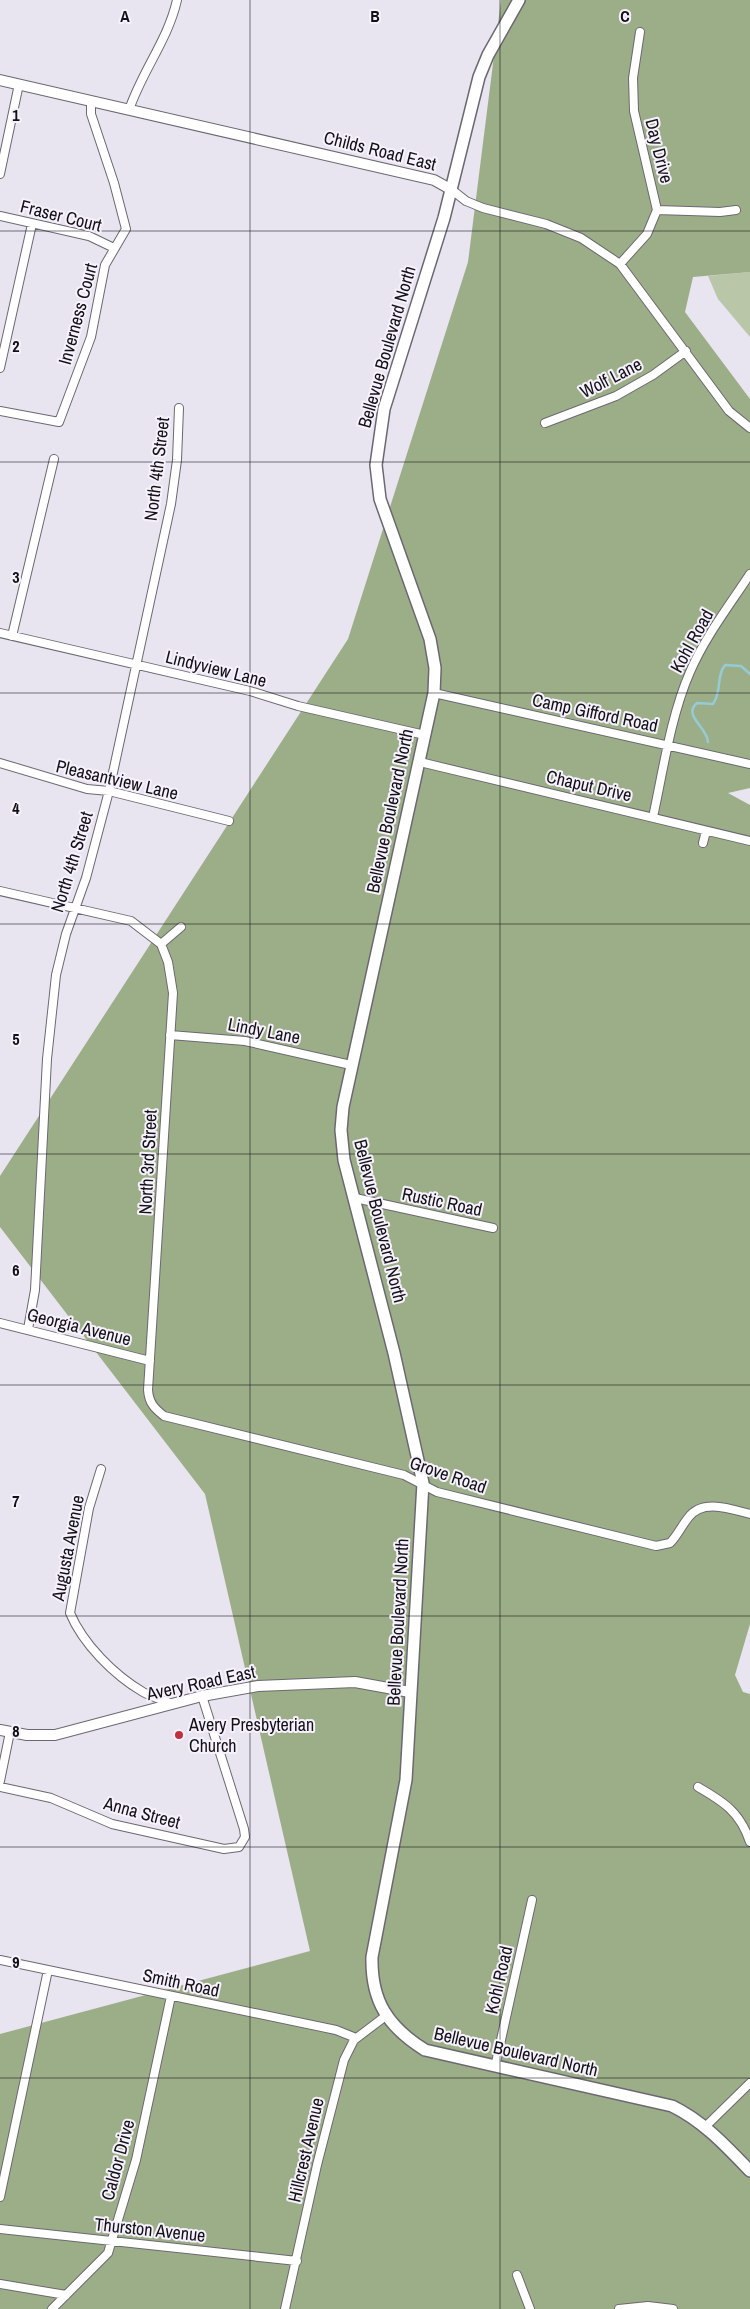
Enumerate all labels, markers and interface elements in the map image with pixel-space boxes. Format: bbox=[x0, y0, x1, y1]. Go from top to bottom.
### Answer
text: A bbox=[120, 5, 130, 27]
text: B bbox=[370, 5, 380, 27]
text: C bbox=[620, 5, 630, 27]
text: 1 bbox=[12, 104, 20, 126]
street label: Day Drive bbox=[639, 116, 680, 186]
street label: Childs Road East bbox=[321, 124, 439, 177]
street label: Fraser Court bbox=[18, 193, 104, 238]
street label: Inverness Court bbox=[52, 260, 103, 367]
street label: Bellevue Boulevard North bbox=[351, 263, 422, 431]
text: 2 bbox=[12, 335, 20, 357]
street label: Wolf Lane bbox=[576, 351, 646, 404]
street label: North 4th Street bbox=[138, 416, 175, 522]
text: 3 bbox=[12, 566, 20, 588]
street label: Kohl Road bbox=[664, 605, 719, 677]
street label: Lindyview Lane bbox=[163, 644, 269, 693]
street label: Camp Gifford Road bbox=[530, 687, 660, 738]
street label: Bellevue Boulevard North bbox=[360, 726, 419, 895]
street label: Pleasantview Lane bbox=[54, 753, 181, 806]
street label: Chaput Drive bbox=[544, 764, 634, 807]
text: 4 bbox=[12, 797, 20, 819]
street label: North 4th Street bbox=[44, 808, 99, 915]
street label: Lindy Lane bbox=[226, 1011, 302, 1050]
text: 5 bbox=[12, 1028, 20, 1050]
street label: North 3rd Street bbox=[132, 1109, 163, 1215]
street label: Bellevue Boulevard North bbox=[348, 1137, 413, 1305]
street label: Rustic Road bbox=[400, 1181, 484, 1222]
text: 6 bbox=[12, 1259, 20, 1281]
street label: Georgia Avenue bbox=[24, 1302, 134, 1352]
street label: Grove Road bbox=[406, 1450, 490, 1499]
text: 7 bbox=[12, 1490, 20, 1512]
street label: Augusta Avenue bbox=[45, 1493, 90, 1604]
street label: Bellevue Boulevard North bbox=[381, 1538, 414, 1706]
street label: Avery Road East bbox=[143, 1659, 258, 1706]
place label: Avery Presbyterian Church bbox=[188, 1712, 314, 1758]
text: 8 bbox=[12, 1720, 20, 1742]
marker: Avery Presbyterian Church bbox=[173, 1729, 185, 1741]
street label: Anna Street bbox=[100, 1790, 183, 1835]
street label: Kohl Road bbox=[479, 1943, 518, 2016]
text: 9 bbox=[12, 1951, 20, 1973]
street label: Smith Road bbox=[140, 1962, 222, 2003]
street label: Bellevue Boulevard North bbox=[432, 2021, 600, 2083]
street label: Hillcrest Avenue bbox=[281, 2095, 330, 2205]
street label: Caldor Drive bbox=[95, 2117, 140, 2203]
street label: Thurston Avenue bbox=[93, 2211, 207, 2248]

